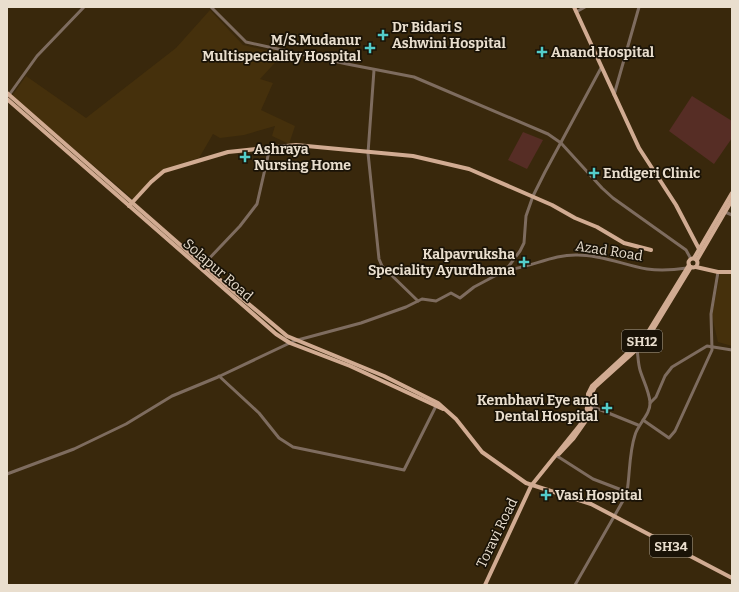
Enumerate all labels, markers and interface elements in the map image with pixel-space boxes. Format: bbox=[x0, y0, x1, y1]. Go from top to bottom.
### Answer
place label: Dr Bidari S Ashwini Hospital bbox=[392, 19, 506, 52]
marker: Dr Bidari S Ashwini Hospital bbox=[377, 29, 389, 41]
place label: M/S.Mudanur Multispeciality Hospital bbox=[202, 32, 362, 65]
marker: M/S.Mudanur Multispeciality Hospital bbox=[364, 42, 376, 54]
place label: Anand Hospital bbox=[551, 44, 655, 61]
marker: Anand Hospital bbox=[536, 46, 548, 58]
place label: Ashraya Nursing Home bbox=[254, 141, 351, 174]
marker: Ashraya Nursing Home bbox=[239, 151, 251, 163]
place label: Endigeri Clinic bbox=[603, 165, 700, 182]
marker: Endigeri Clinic bbox=[588, 167, 600, 179]
street label: Solapur Road bbox=[180, 235, 256, 305]
street label: Azad Road bbox=[574, 237, 644, 265]
place label: Kalpavruksha Speciality Ayurdhama bbox=[368, 246, 515, 279]
marker: Kalpavruksha Speciality Ayurdhama bbox=[518, 256, 530, 268]
road number: SH12 bbox=[622, 330, 662, 352]
place label: Kembhavi Eye and Dental Hospital bbox=[477, 392, 599, 425]
marker: Kembhavi Eye and Dental Hospital bbox=[601, 402, 613, 414]
place label: Vasi Hospital bbox=[555, 487, 643, 504]
marker: Vasi Hospital bbox=[540, 489, 552, 501]
street label: Toravi Road bbox=[473, 495, 521, 571]
road number: SH34 bbox=[650, 535, 692, 557]

